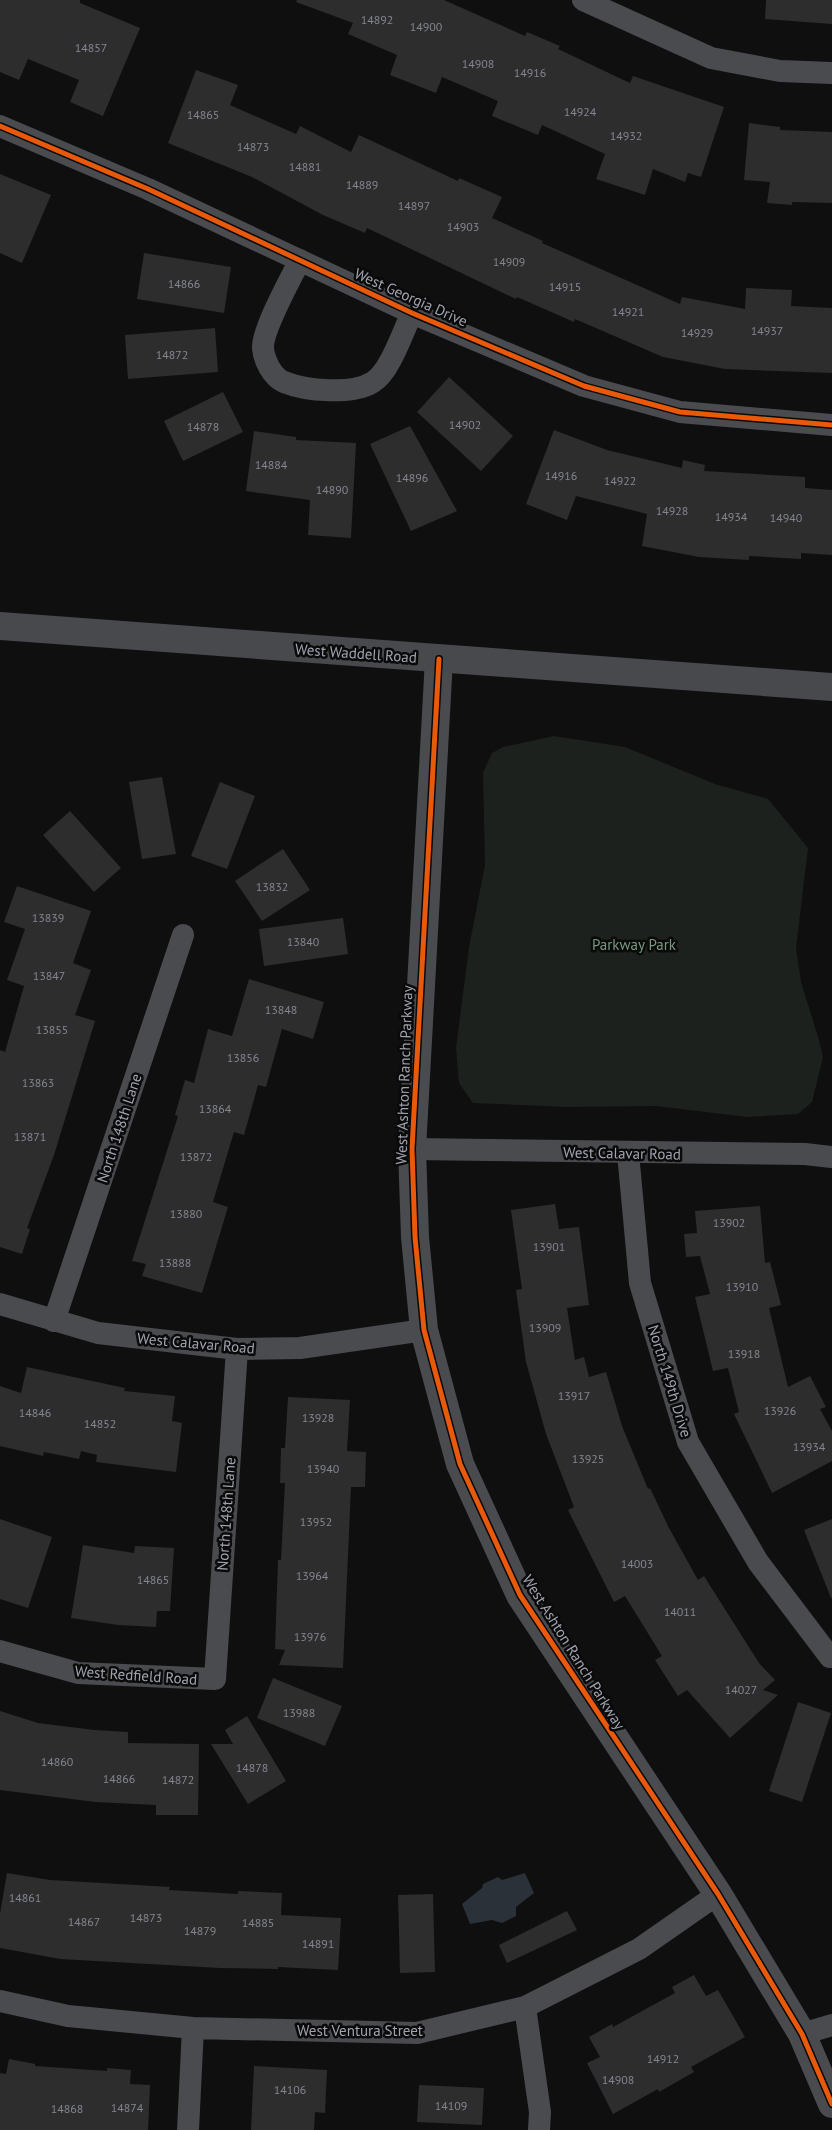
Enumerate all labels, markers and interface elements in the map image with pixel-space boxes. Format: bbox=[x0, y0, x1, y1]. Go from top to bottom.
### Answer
house number: 14892 bbox=[361, 12, 393, 27]
house number: 14900 bbox=[410, 19, 443, 34]
house number: 14857 bbox=[75, 40, 107, 55]
house number: 14908 bbox=[462, 56, 494, 71]
house number: 14916 bbox=[514, 65, 546, 80]
house number: 14924 bbox=[564, 104, 597, 119]
house number: 14865 bbox=[187, 107, 219, 122]
house number: 14932 bbox=[610, 128, 642, 143]
house number: 14873 bbox=[237, 139, 269, 154]
house number: 14881 bbox=[289, 159, 321, 174]
house number: 14889 bbox=[346, 177, 378, 192]
house number: 14897 bbox=[398, 198, 430, 213]
house number: 14903 bbox=[447, 219, 479, 234]
house number: 14909 bbox=[493, 254, 525, 269]
street label: West Georgia Drive bbox=[352, 264, 470, 330]
house number: 14866 bbox=[168, 276, 200, 291]
house number: 14915 bbox=[549, 279, 581, 294]
house number: 14921 bbox=[612, 304, 644, 319]
house number: 14937 bbox=[751, 323, 783, 338]
house number: 14929 bbox=[681, 325, 713, 340]
house number: 14872 bbox=[156, 347, 188, 362]
house number: 14902 bbox=[449, 417, 481, 432]
house number: 14878 bbox=[187, 419, 219, 434]
house number: 14884 bbox=[255, 457, 288, 472]
house number: 14916 bbox=[545, 468, 577, 483]
house number: 14896 bbox=[396, 470, 428, 485]
house number: 14922 bbox=[604, 473, 636, 488]
house number: 14890 bbox=[316, 482, 349, 497]
house number: 14928 bbox=[656, 503, 688, 518]
house number: 14934 bbox=[715, 509, 748, 524]
house number: 14940 bbox=[770, 510, 803, 525]
street label: West Waddell Road bbox=[294, 639, 418, 667]
house number: 13832 bbox=[256, 879, 288, 894]
house number: 13839 bbox=[32, 910, 64, 925]
house number: 13840 bbox=[287, 934, 320, 949]
park label: Parkway Park bbox=[592, 935, 677, 954]
house number: 13847 bbox=[33, 968, 65, 983]
street label: West Ashton Ranch Parkway bbox=[391, 985, 417, 1165]
house number: 13848 bbox=[265, 1002, 297, 1017]
house number: 13855 bbox=[36, 1022, 68, 1037]
house number: 13856 bbox=[227, 1050, 259, 1065]
street label: North 148th Lane bbox=[92, 1071, 146, 1185]
house number: 13863 bbox=[22, 1075, 54, 1090]
house number: 13864 bbox=[199, 1101, 232, 1116]
house number: 13871 bbox=[14, 1129, 46, 1144]
street label: West Calavar Road bbox=[563, 1142, 681, 1164]
house number: 13872 bbox=[180, 1149, 212, 1164]
house number: 13880 bbox=[170, 1206, 203, 1221]
house number: 13902 bbox=[713, 1215, 745, 1230]
house number: 13901 bbox=[533, 1239, 565, 1254]
house number: 13888 bbox=[159, 1255, 191, 1270]
house number: 13910 bbox=[726, 1279, 759, 1294]
house number: 13909 bbox=[529, 1320, 561, 1335]
street label: North 149th Drive bbox=[644, 1323, 696, 1439]
street label: West Calavar Road bbox=[136, 1328, 256, 1358]
house number: 13918 bbox=[728, 1346, 760, 1361]
house number: 13917 bbox=[558, 1388, 590, 1403]
house number: 13926 bbox=[764, 1403, 796, 1418]
house number: 14846 bbox=[19, 1405, 51, 1420]
house number: 13928 bbox=[302, 1410, 334, 1425]
house number: 14852 bbox=[84, 1416, 116, 1431]
house number: 13934 bbox=[793, 1439, 826, 1454]
house number: 13925 bbox=[572, 1451, 604, 1466]
street label: North 148th Lane bbox=[213, 1457, 239, 1571]
house number: 13940 bbox=[307, 1461, 340, 1476]
house number: 13952 bbox=[300, 1514, 332, 1529]
house number: 14003 bbox=[621, 1556, 653, 1571]
house number: 13964 bbox=[296, 1568, 329, 1583]
street label: West Ashton Ranch Parkway bbox=[518, 1571, 630, 1733]
house number: 14865 bbox=[137, 1572, 169, 1587]
house number: 14011 bbox=[664, 1604, 696, 1619]
house number: 13976 bbox=[294, 1629, 326, 1644]
street label: West Redfield Road bbox=[74, 1661, 198, 1689]
house number: 14027 bbox=[725, 1682, 757, 1697]
house number: 13988 bbox=[283, 1705, 315, 1720]
house number: 14860 bbox=[41, 1754, 74, 1769]
house number: 14878 bbox=[236, 1760, 268, 1775]
house number: 14866 bbox=[103, 1771, 135, 1786]
house number: 14872 bbox=[162, 1772, 194, 1787]
house number: 14861 bbox=[9, 1890, 41, 1905]
house number: 14873 bbox=[130, 1910, 162, 1925]
house number: 14867 bbox=[68, 1914, 100, 1929]
house number: 14885 bbox=[242, 1915, 274, 1930]
house number: 14879 bbox=[184, 1923, 216, 1938]
house number: 14891 bbox=[302, 1936, 334, 1951]
street label: West Ventura Street bbox=[297, 2021, 423, 2040]
house number: 14912 bbox=[647, 2051, 679, 2066]
house number: 14908 bbox=[602, 2072, 634, 2087]
house number: 14106 bbox=[274, 2082, 306, 2097]
house number: 14109 bbox=[435, 2098, 467, 2113]
house number: 14874 bbox=[111, 2100, 144, 2115]
house number: 14868 bbox=[51, 2101, 83, 2116]

